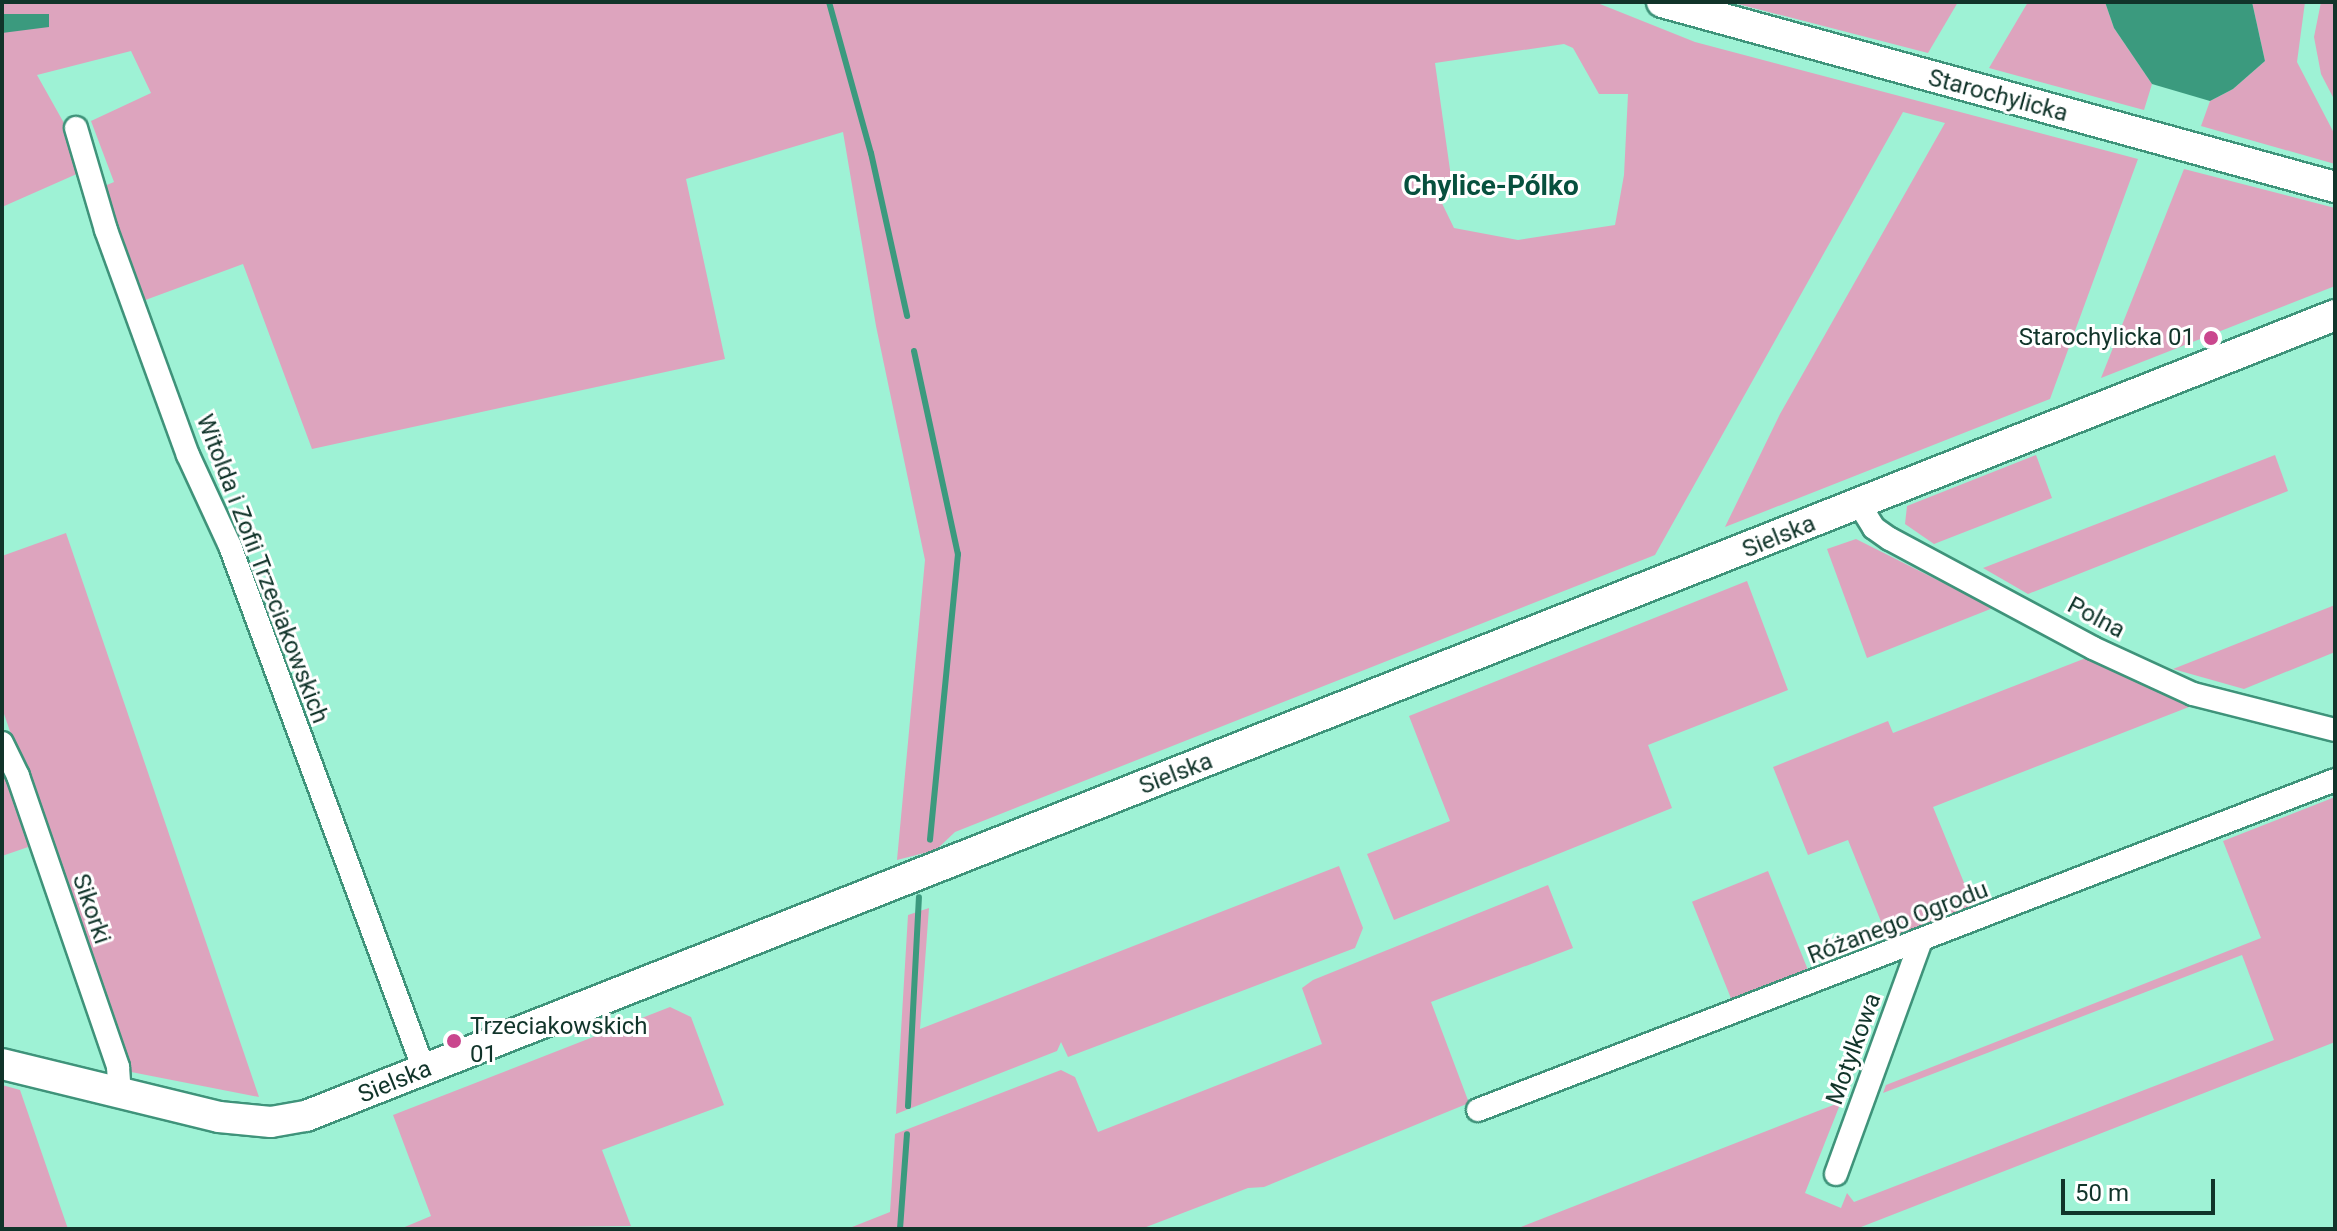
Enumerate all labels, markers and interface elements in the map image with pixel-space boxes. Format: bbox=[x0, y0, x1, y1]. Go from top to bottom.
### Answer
street label: Starochylicka bbox=[1925, 64, 2071, 128]
district label: Chylice-Pólko bbox=[1403, 169, 1579, 203]
place label: Starochylicka 01 bbox=[2019, 324, 2195, 352]
marker: Starochylicka 01 bbox=[2202, 329, 2220, 347]
street label: Witolda i Zofii Trzeciakowskich bbox=[190, 410, 334, 728]
street label: Sielska bbox=[1738, 509, 1820, 565]
street label: Polna bbox=[2062, 591, 2130, 645]
street label: Sielska bbox=[1135, 747, 1217, 801]
street label: Sikorki bbox=[66, 870, 116, 948]
street label: Różanego Ogrodu bbox=[1804, 875, 1992, 971]
street label: Motylkowa bbox=[1821, 989, 1887, 1109]
place label: Trzeciakowskich 01 bbox=[470, 1013, 648, 1069]
marker: Trzeciakowskich 01 bbox=[445, 1032, 463, 1050]
street label: Sielska bbox=[354, 1054, 436, 1110]
scale bar bbox=[2065, 1163, 2219, 1213]
text: 50 m bbox=[2075, 1179, 2129, 1207]

